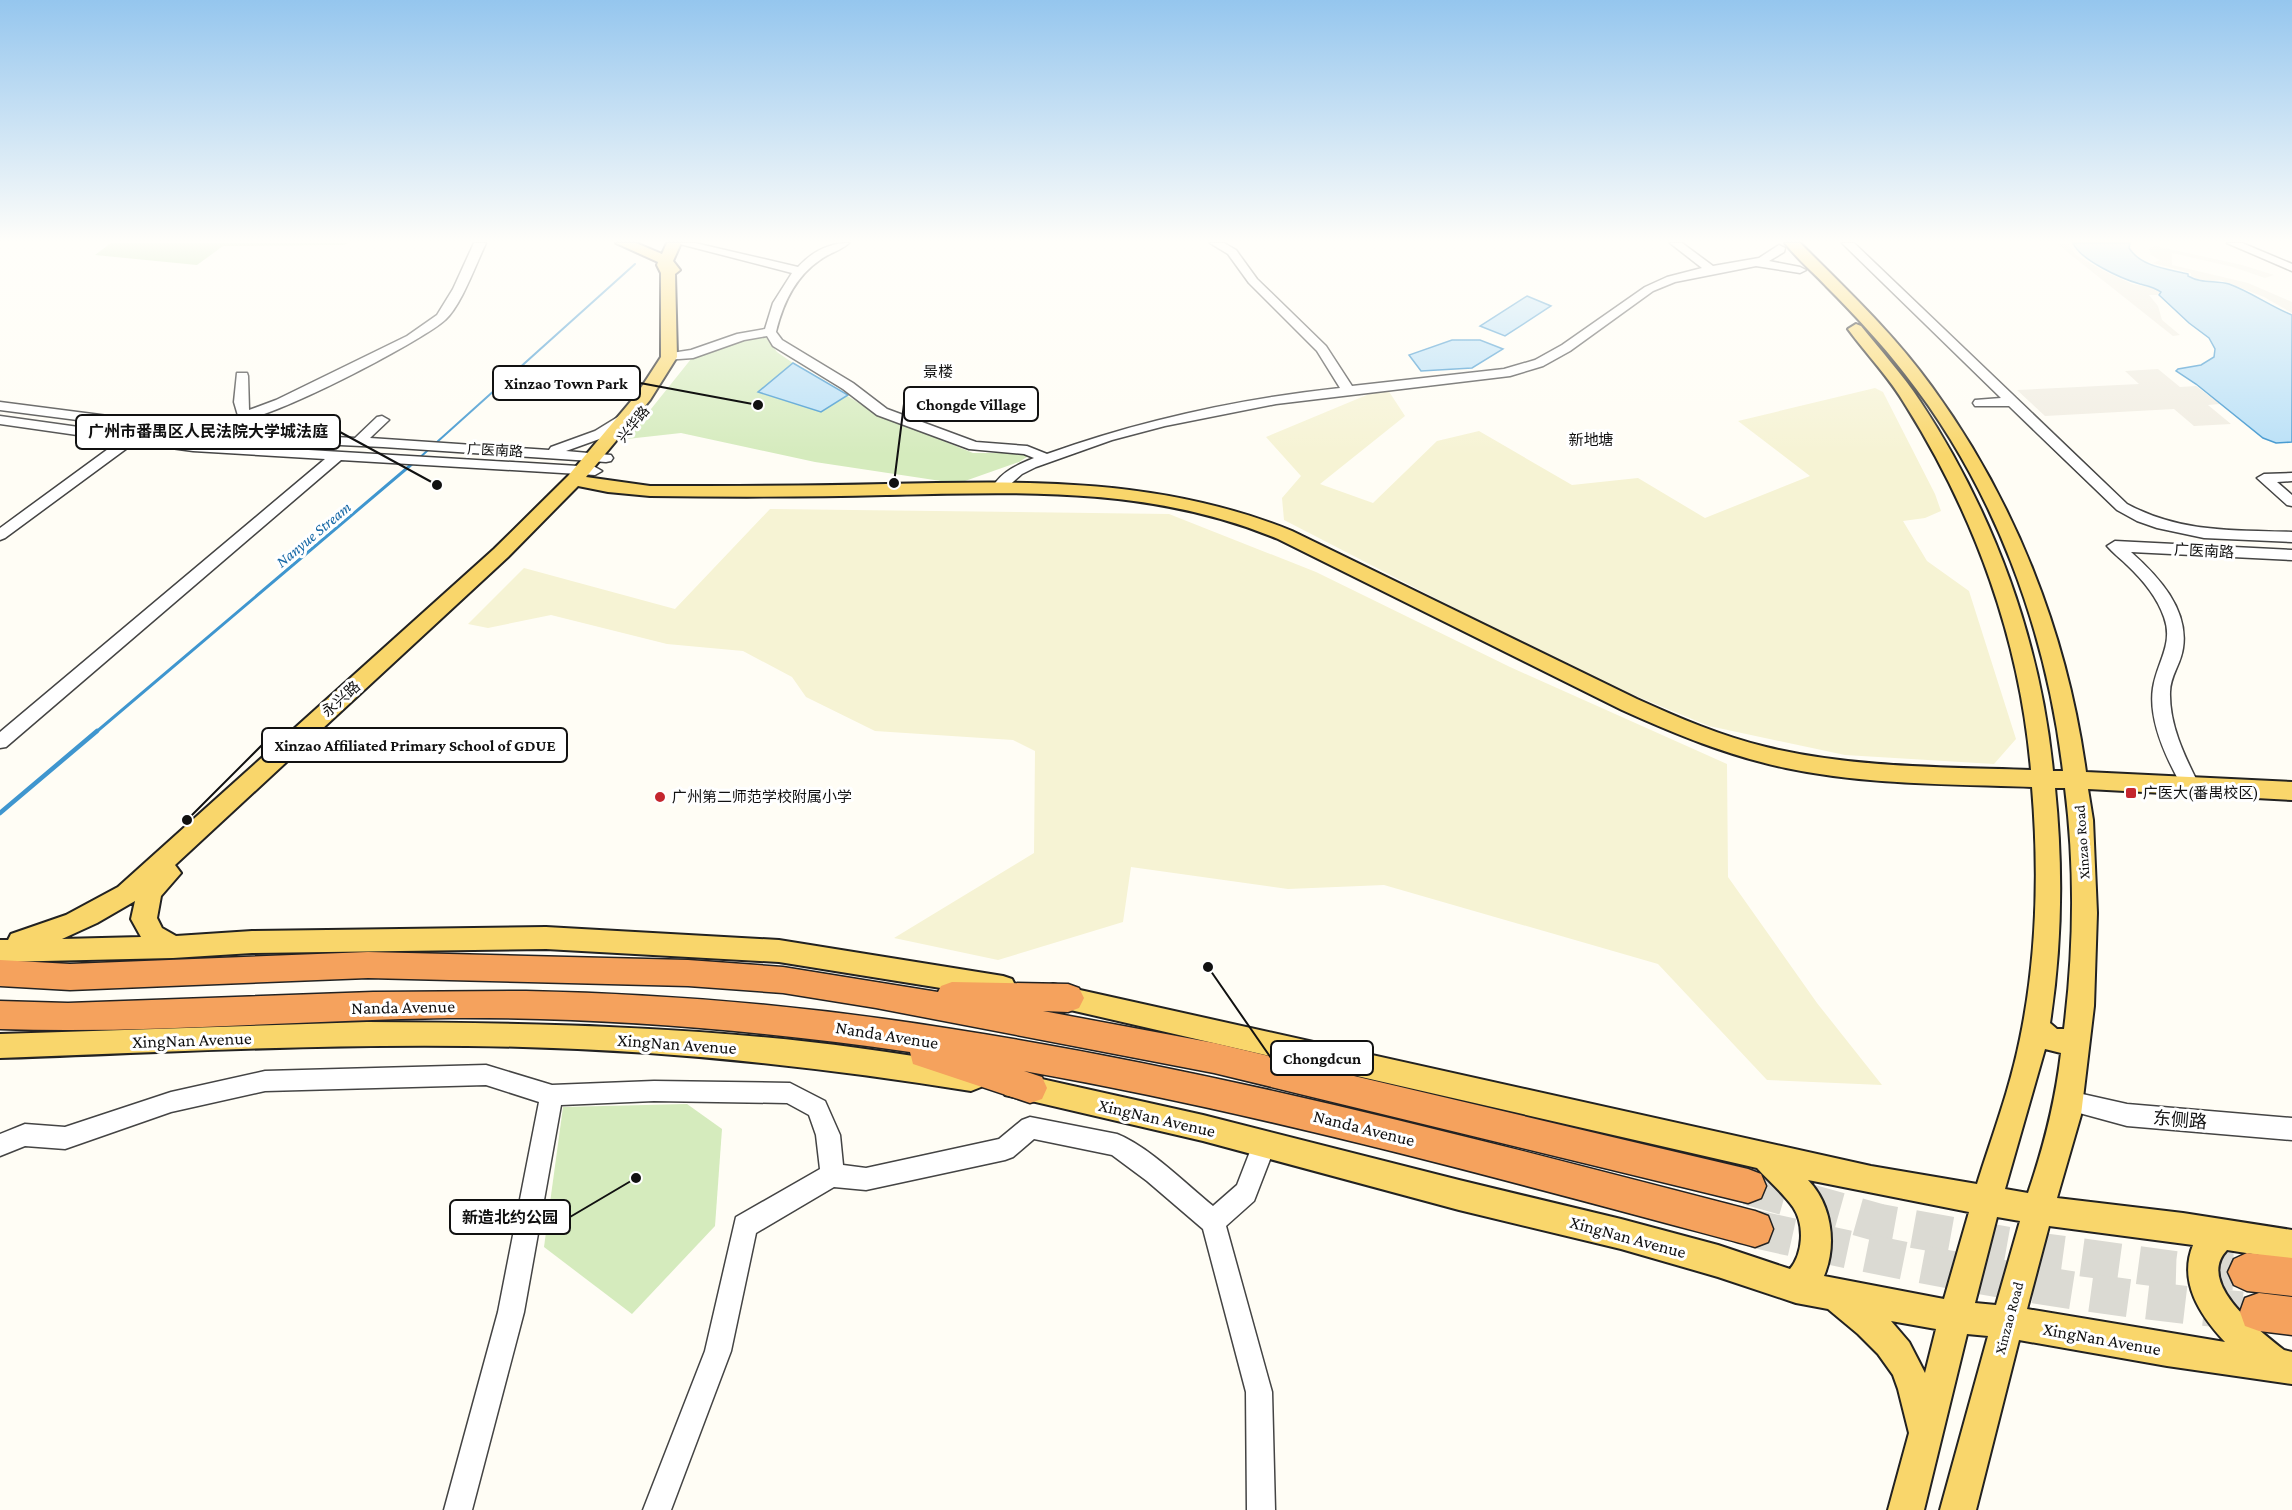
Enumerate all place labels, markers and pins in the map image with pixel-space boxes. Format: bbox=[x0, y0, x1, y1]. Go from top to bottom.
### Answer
callout: Xinzao Town Park bbox=[493, 366, 640, 400]
callout: Chongde Village bbox=[904, 387, 1038, 421]
callout: 广州市番禺区人民法院大学城法庭 bbox=[76, 415, 340, 449]
callout: Xinzao Affiliated Primary School of GDUE bbox=[262, 728, 567, 762]
place label: 广医大(番禺校区) bbox=[2143, 784, 2259, 802]
marker: 广医大(番禺校区) bbox=[2124, 786, 2138, 800]
place label: 广州第二师范学校附属小学 bbox=[672, 788, 852, 805]
marker: 广州第二师范学校附属小学 bbox=[653, 790, 667, 804]
callout: Chongdcun bbox=[1271, 1041, 1373, 1075]
callout: 新造北约公园 bbox=[450, 1200, 570, 1234]

